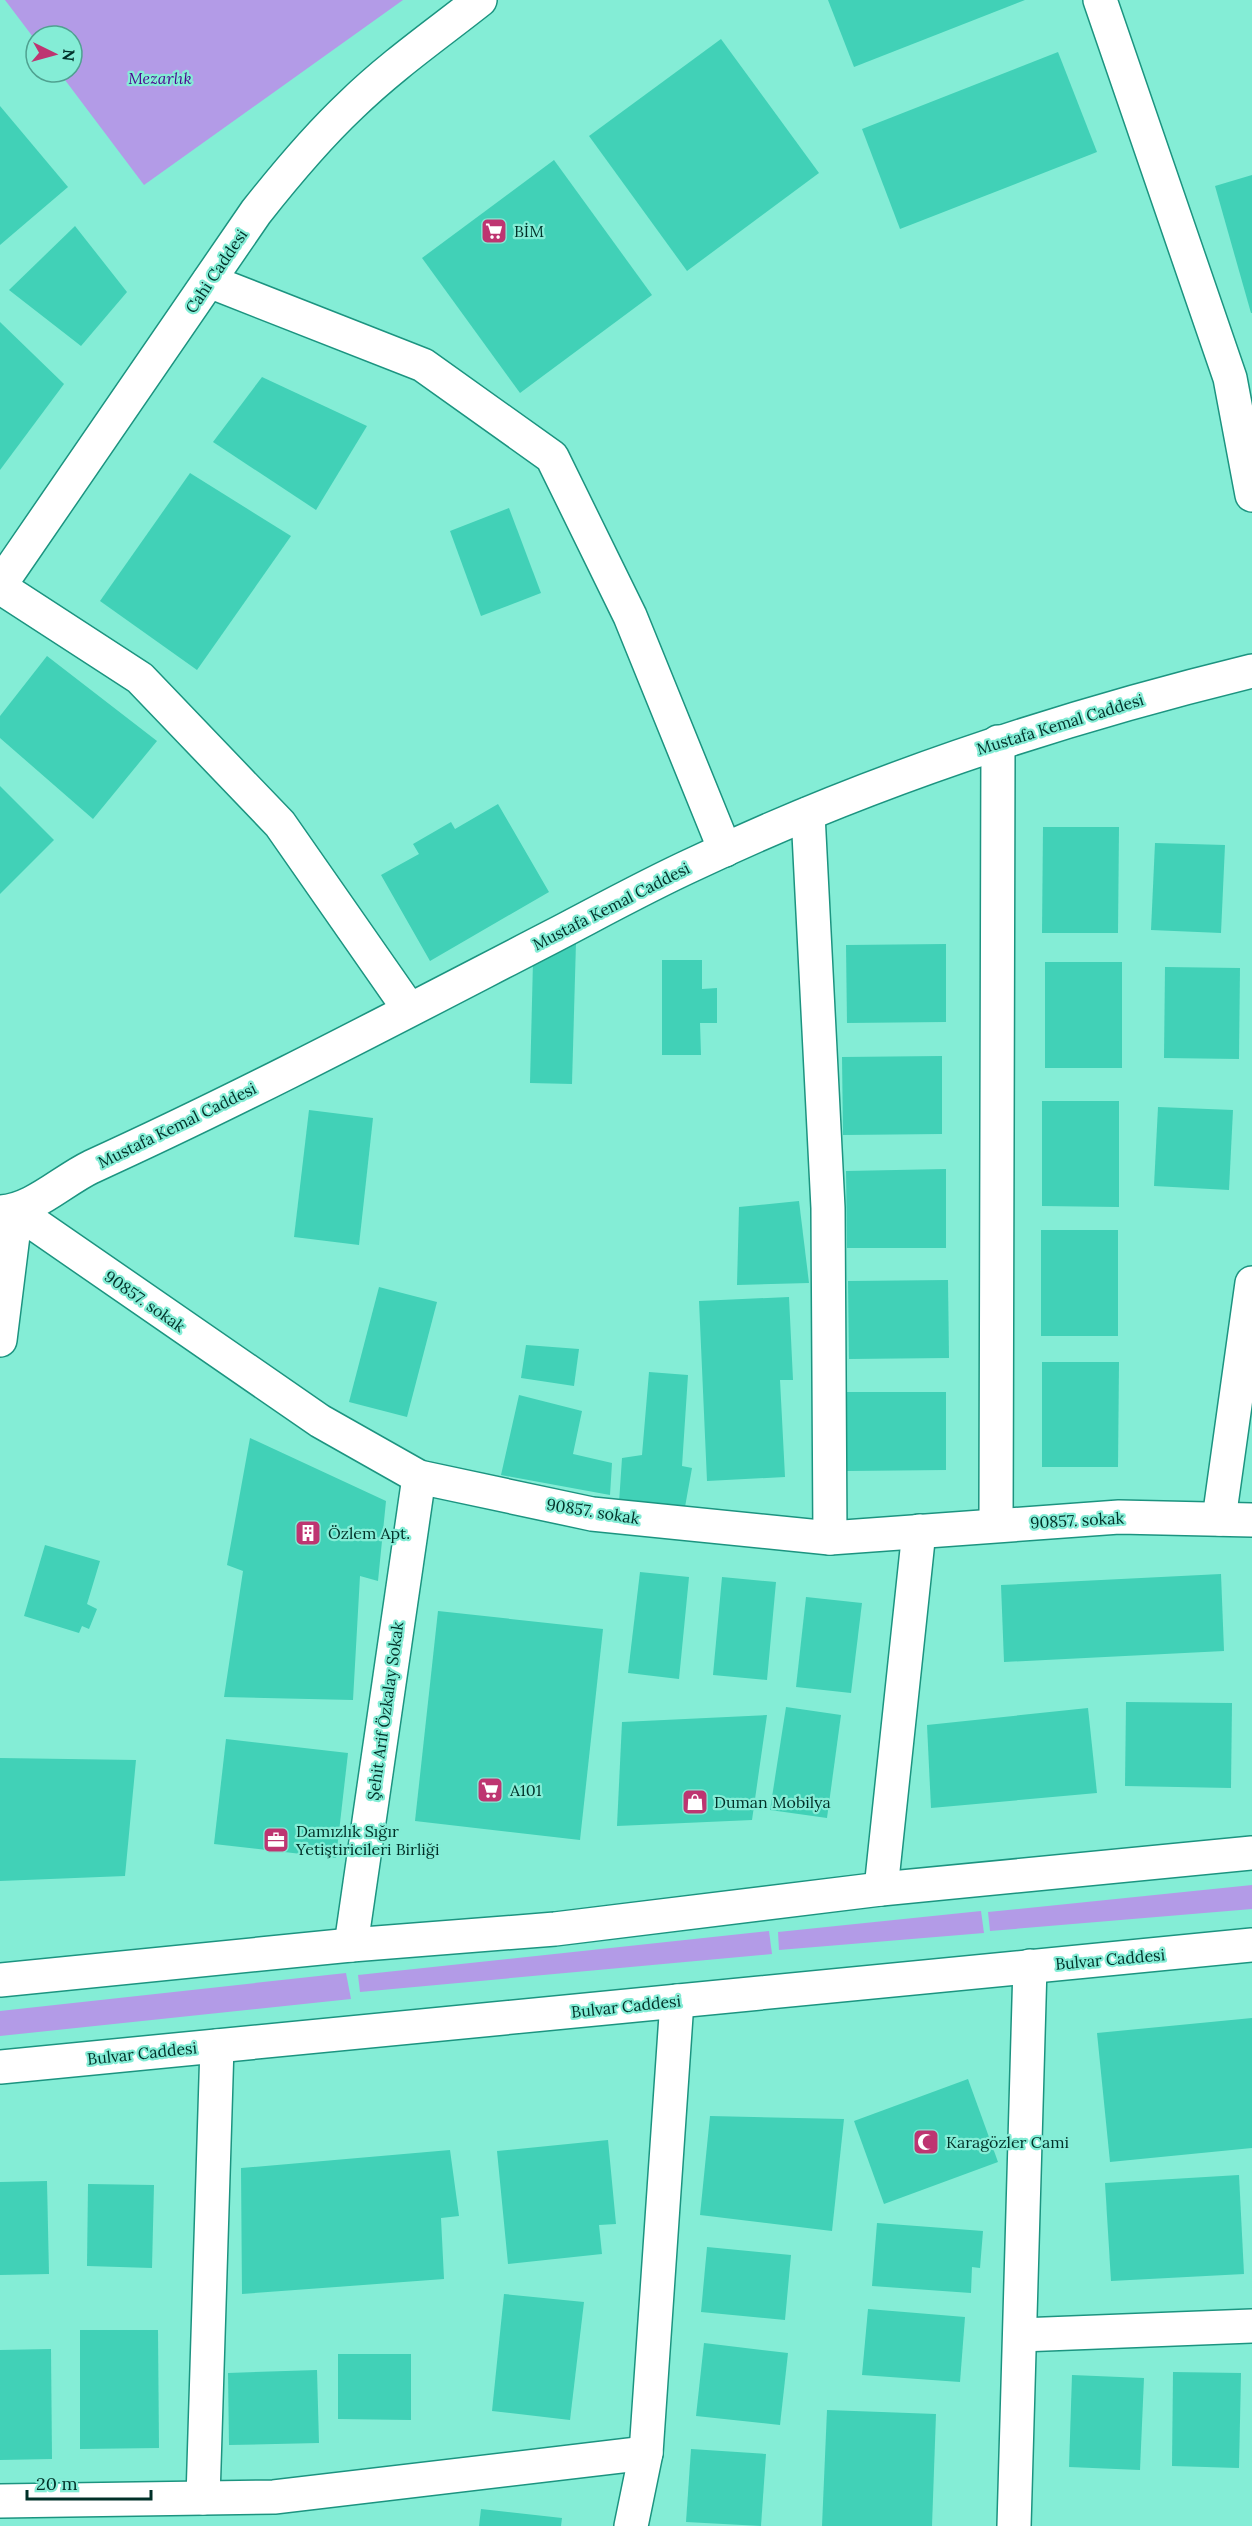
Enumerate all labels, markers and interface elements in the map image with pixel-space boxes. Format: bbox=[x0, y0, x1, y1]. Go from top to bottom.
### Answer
north arrow bbox=[24, 24, 84, 84]
text: N bbox=[58, 48, 79, 62]
park label: Mezarlık bbox=[128, 68, 192, 88]
supermarket icon: BİM bbox=[479, 216, 509, 246]
place label: BİM bbox=[514, 221, 544, 241]
street label: Cahi Caddesi bbox=[181, 225, 251, 317]
street label: Mustafa Kemal Caddesi bbox=[974, 689, 1146, 759]
street label: Mustafa Kemal Caddesi bbox=[529, 858, 693, 954]
street label: Mustafa Kemal Caddesi bbox=[95, 1078, 259, 1172]
street label: 90857. sokak bbox=[101, 1266, 190, 1336]
street label: 90857. sokak bbox=[545, 1494, 641, 1528]
street label: 90857. sokak bbox=[1030, 1508, 1125, 1532]
building icon: Özlem Apt. bbox=[293, 1518, 323, 1548]
place label: Özlem Apt. bbox=[328, 1523, 410, 1543]
street label: Şehit Arif Özkalay Sokak bbox=[363, 1620, 408, 1802]
supermarket icon: A101 bbox=[475, 1775, 505, 1805]
place label: A101 bbox=[509, 1780, 542, 1800]
shop icon: Duman Mobilya bbox=[680, 1787, 710, 1817]
place label: Duman Mobilya bbox=[714, 1792, 831, 1812]
place label: Damızlık Sığır Yetiştiricileri Birliği bbox=[295, 1821, 440, 1859]
office icon: Damızlık Sığır Yetiştiricileri Birliği bbox=[261, 1825, 291, 1855]
street label: Bulvar Caddesi bbox=[1054, 1944, 1166, 1974]
street label: Bulvar Caddesi bbox=[570, 1990, 682, 2022]
street label: Bulvar Caddesi bbox=[86, 2037, 198, 2069]
mosque icon: Karagözler Cami bbox=[911, 2127, 941, 2157]
place label: Karagözler Cami bbox=[946, 2132, 1069, 2152]
scale bar bbox=[27, 2463, 152, 2501]
text: 20 m bbox=[36, 2472, 78, 2495]

